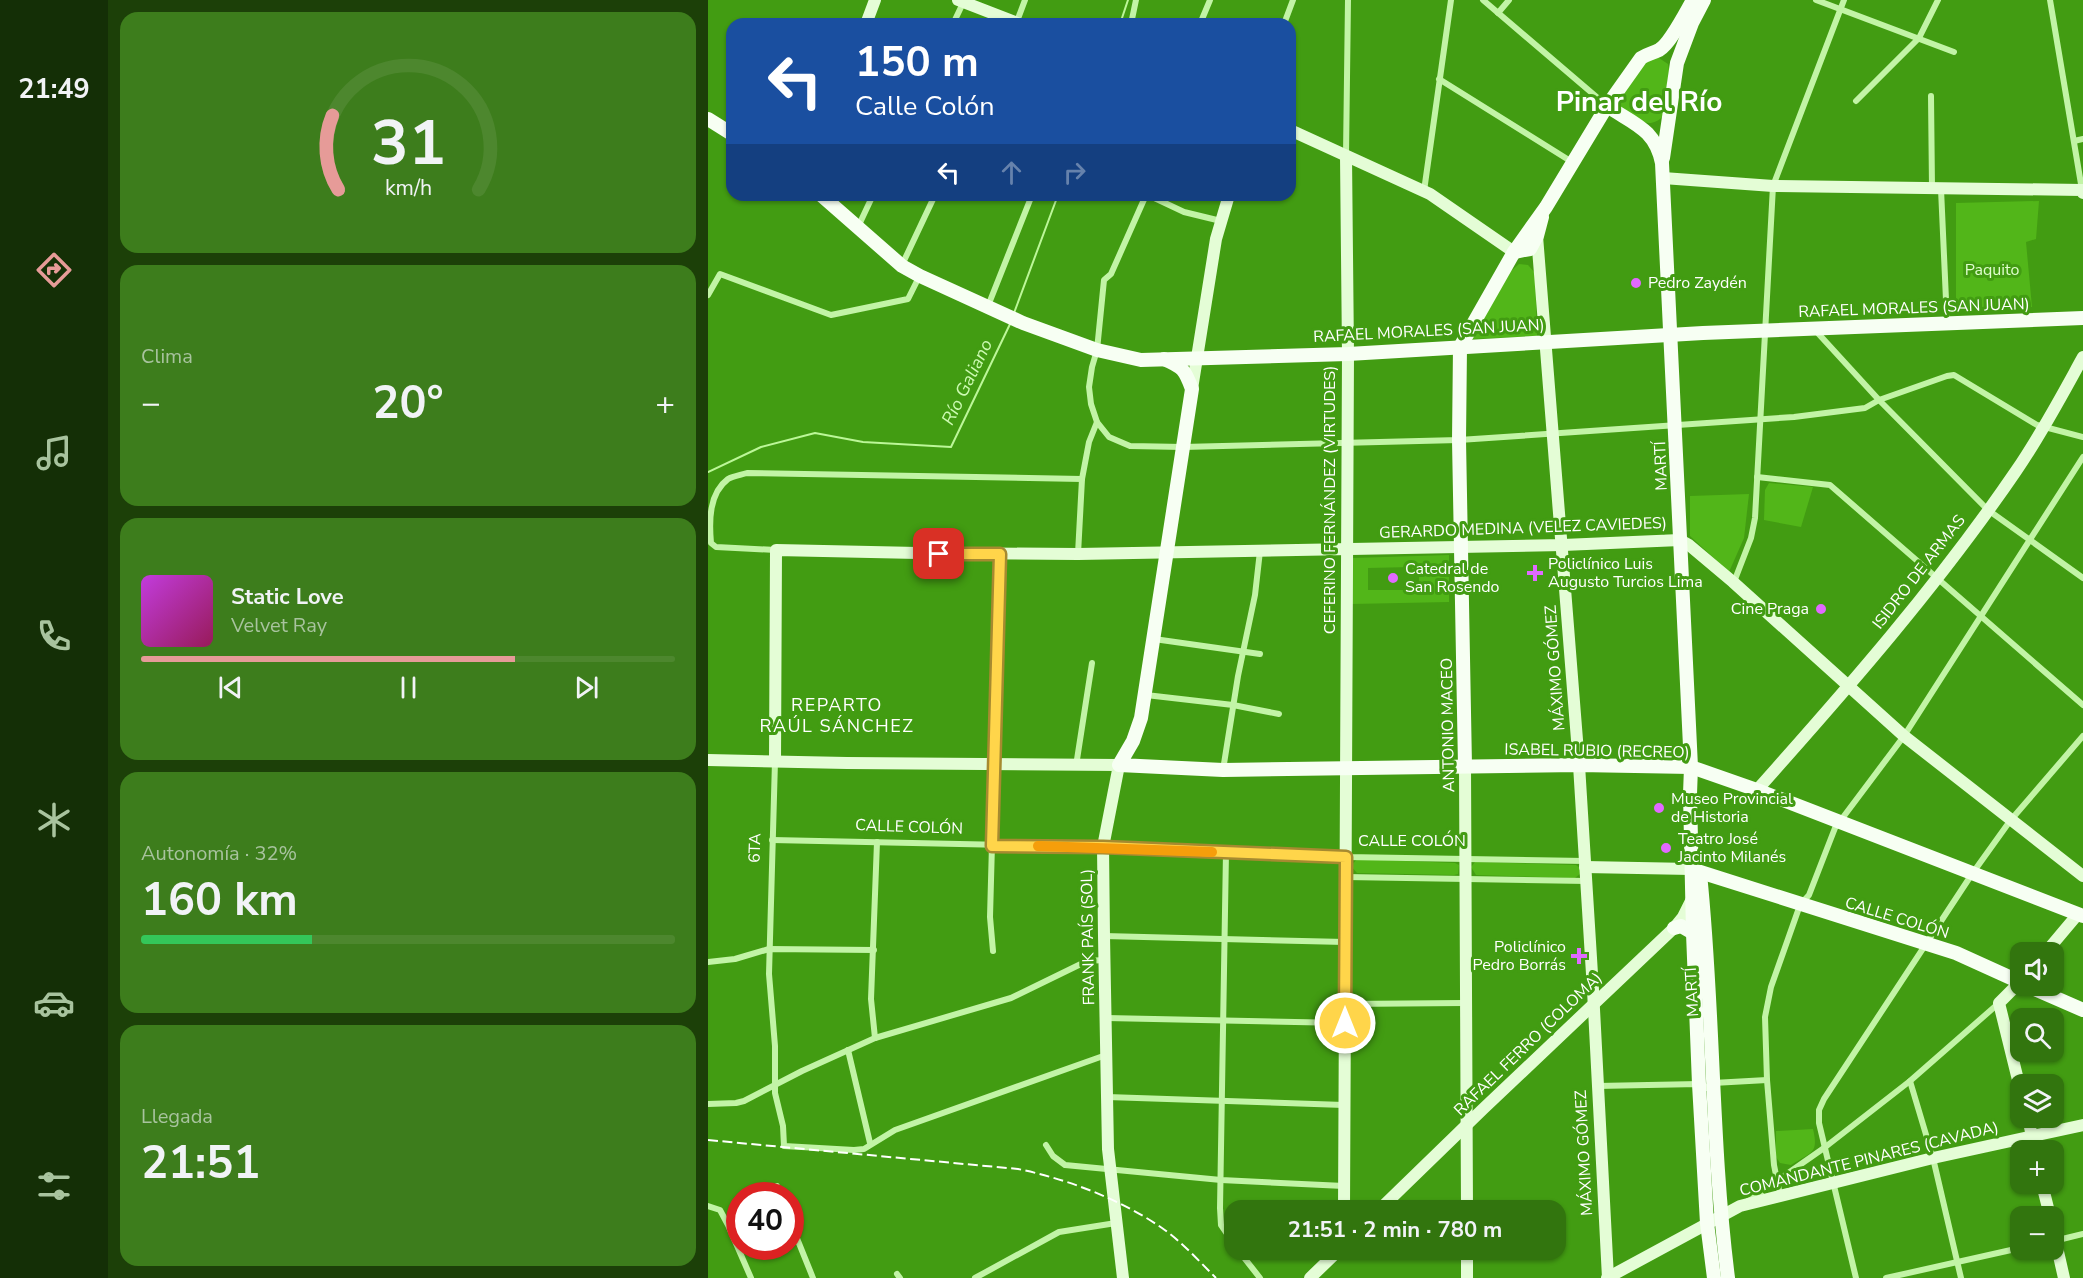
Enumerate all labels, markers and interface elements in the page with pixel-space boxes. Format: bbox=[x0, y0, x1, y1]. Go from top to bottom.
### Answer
text: 150 m bbox=[855, 34, 979, 91]
icon: left bbox=[756, 42, 834, 120]
text: 21:49 bbox=[18, 71, 90, 108]
district label: Pinar del Río bbox=[1556, 83, 1722, 121]
text: Calle Colón bbox=[855, 88, 995, 125]
text: 31 bbox=[371, 101, 445, 186]
icon: left bbox=[932, 156, 965, 189]
icon: ahead bbox=[995, 156, 1028, 189]
icon: right bbox=[1058, 156, 1091, 189]
text: km/h bbox=[384, 173, 432, 203]
icon: directions bbox=[33, 249, 75, 291]
park label: Paquito bbox=[1965, 259, 2019, 281]
place label: Pedro Zaydén bbox=[1648, 272, 1747, 294]
marker: Pedro Zaydén bbox=[1629, 276, 1643, 290]
street label: RAFAEL MORALES (SAN JUAN) bbox=[1798, 293, 2030, 323]
street label: RAFAEL MORALES (SAN JUAN) bbox=[1313, 314, 1545, 348]
water label: Río Galiano bbox=[936, 335, 998, 429]
text: Clima bbox=[141, 343, 193, 370]
street label: CEFERINO FERNÁNDEZ (VIRTUDES) bbox=[1319, 366, 1341, 634]
text: 20° bbox=[372, 373, 444, 434]
text: − bbox=[141, 381, 161, 426]
text: + bbox=[655, 381, 675, 426]
icon: music bbox=[33, 432, 75, 474]
street label: MARTÍ bbox=[1649, 440, 1673, 491]
street label: ISIDRO DE ARMAS bbox=[1867, 510, 1971, 634]
street label: GERARDO MEDINA (VELEZ CAVIEDES) bbox=[1379, 512, 1667, 544]
pin bbox=[913, 528, 964, 579]
icon: arrive bbox=[922, 537, 955, 570]
place label: Policlínico Luis Augusto Turcios Lima bbox=[1548, 553, 1703, 593]
place label: Catedral de San Rosendo bbox=[1405, 558, 1500, 598]
marker: Policlínico Luis Augusto Turcios Lima bbox=[1526, 564, 1544, 582]
marker: Catedral de San Rosendo bbox=[1386, 571, 1400, 585]
text: Static Love bbox=[231, 582, 344, 612]
place label: Cine Praga bbox=[1731, 598, 1809, 620]
marker: Cine Praga bbox=[1814, 602, 1828, 616]
street label: MÁXIMO GÓMEZ bbox=[1540, 604, 1570, 732]
text: Velvet Ray bbox=[231, 612, 327, 639]
icon: phone bbox=[33, 615, 75, 657]
street label: ANTONIO MACEO bbox=[1436, 658, 1460, 792]
icon: previous bbox=[214, 671, 247, 704]
icon: pause bbox=[392, 671, 425, 704]
icon: next bbox=[570, 671, 603, 704]
district label: REPARTO RAÚL SÁNCHEZ bbox=[760, 693, 914, 738]
street label: ISABEL RUBIO (RECREO) bbox=[1504, 738, 1690, 764]
place label: Museo Provincial de Historia bbox=[1671, 788, 1793, 828]
icon: climate bbox=[33, 799, 75, 841]
marker: Museo Provincial de Historia bbox=[1652, 801, 1666, 815]
street label: CALLE COLÓN bbox=[855, 814, 963, 840]
place label: Teatro José Jacinto Milanés bbox=[1677, 828, 1786, 868]
street label: CALLE COLÓN bbox=[1358, 830, 1466, 852]
street label: 6TA bbox=[743, 832, 767, 863]
text: Autonomía · 32% bbox=[141, 840, 297, 867]
marker: Teatro José Jacinto Milanés bbox=[1659, 841, 1673, 855]
street label: FRANK PAÍS (SOL) bbox=[1076, 869, 1100, 1005]
text: 160 km bbox=[141, 870, 298, 931]
street label: CALLE COLÓN bbox=[1842, 892, 1952, 944]
place label: Policlínico Pedro Borrás bbox=[1472, 936, 1566, 976]
map controls bbox=[2010, 942, 2064, 1260]
button: sound bbox=[2010, 942, 2064, 996]
marker: Policlínico Pedro Borrás bbox=[1570, 947, 1588, 965]
street label: MARTÍ bbox=[1680, 966, 1704, 1017]
street label: RAFAEL FERRO (COLOMA) bbox=[1449, 967, 1607, 1121]
icon: car bbox=[33, 982, 75, 1024]
position arrow bbox=[1313, 991, 1377, 1055]
button: search bbox=[2010, 1008, 2064, 1062]
button: layers bbox=[2010, 1074, 2064, 1128]
street label: MÁXIMO GÓMEZ bbox=[1570, 1089, 1598, 1216]
text: Llegada bbox=[141, 1103, 213, 1130]
street label: COMANDANTE PINARES (CAVADA) bbox=[1737, 1116, 2001, 1202]
text: 21:51 bbox=[141, 1133, 260, 1194]
button: + bbox=[2010, 1140, 2064, 1194]
icon: filters bbox=[33, 1165, 75, 1207]
speed limit sign: 40 bbox=[726, 1182, 804, 1260]
button: − bbox=[2010, 1206, 2064, 1260]
text: 21:51 · 2 min · 780 m bbox=[1288, 1215, 1502, 1245]

